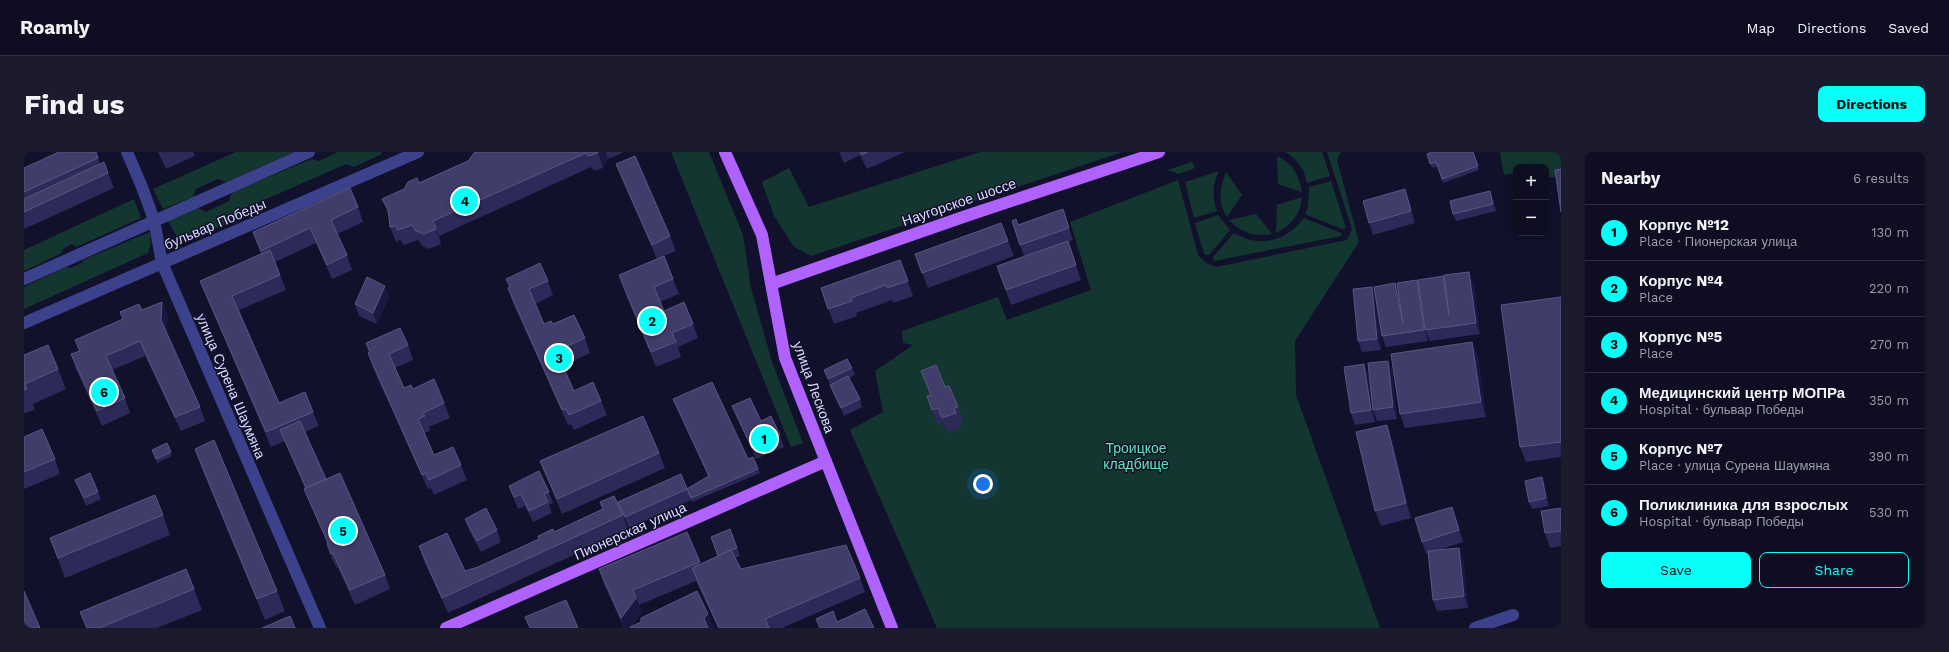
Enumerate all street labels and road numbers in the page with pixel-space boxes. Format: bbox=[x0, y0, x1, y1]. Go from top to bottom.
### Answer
street label: Наугорское шоссе bbox=[900, 175, 1018, 229]
street label: бульвар Победы bbox=[162, 195, 268, 253]
street label: улица Сурена Шаумяна bbox=[193, 311, 269, 461]
street label: улица Лескова bbox=[790, 339, 838, 435]
street label: Пионерская улица bbox=[571, 499, 689, 563]

